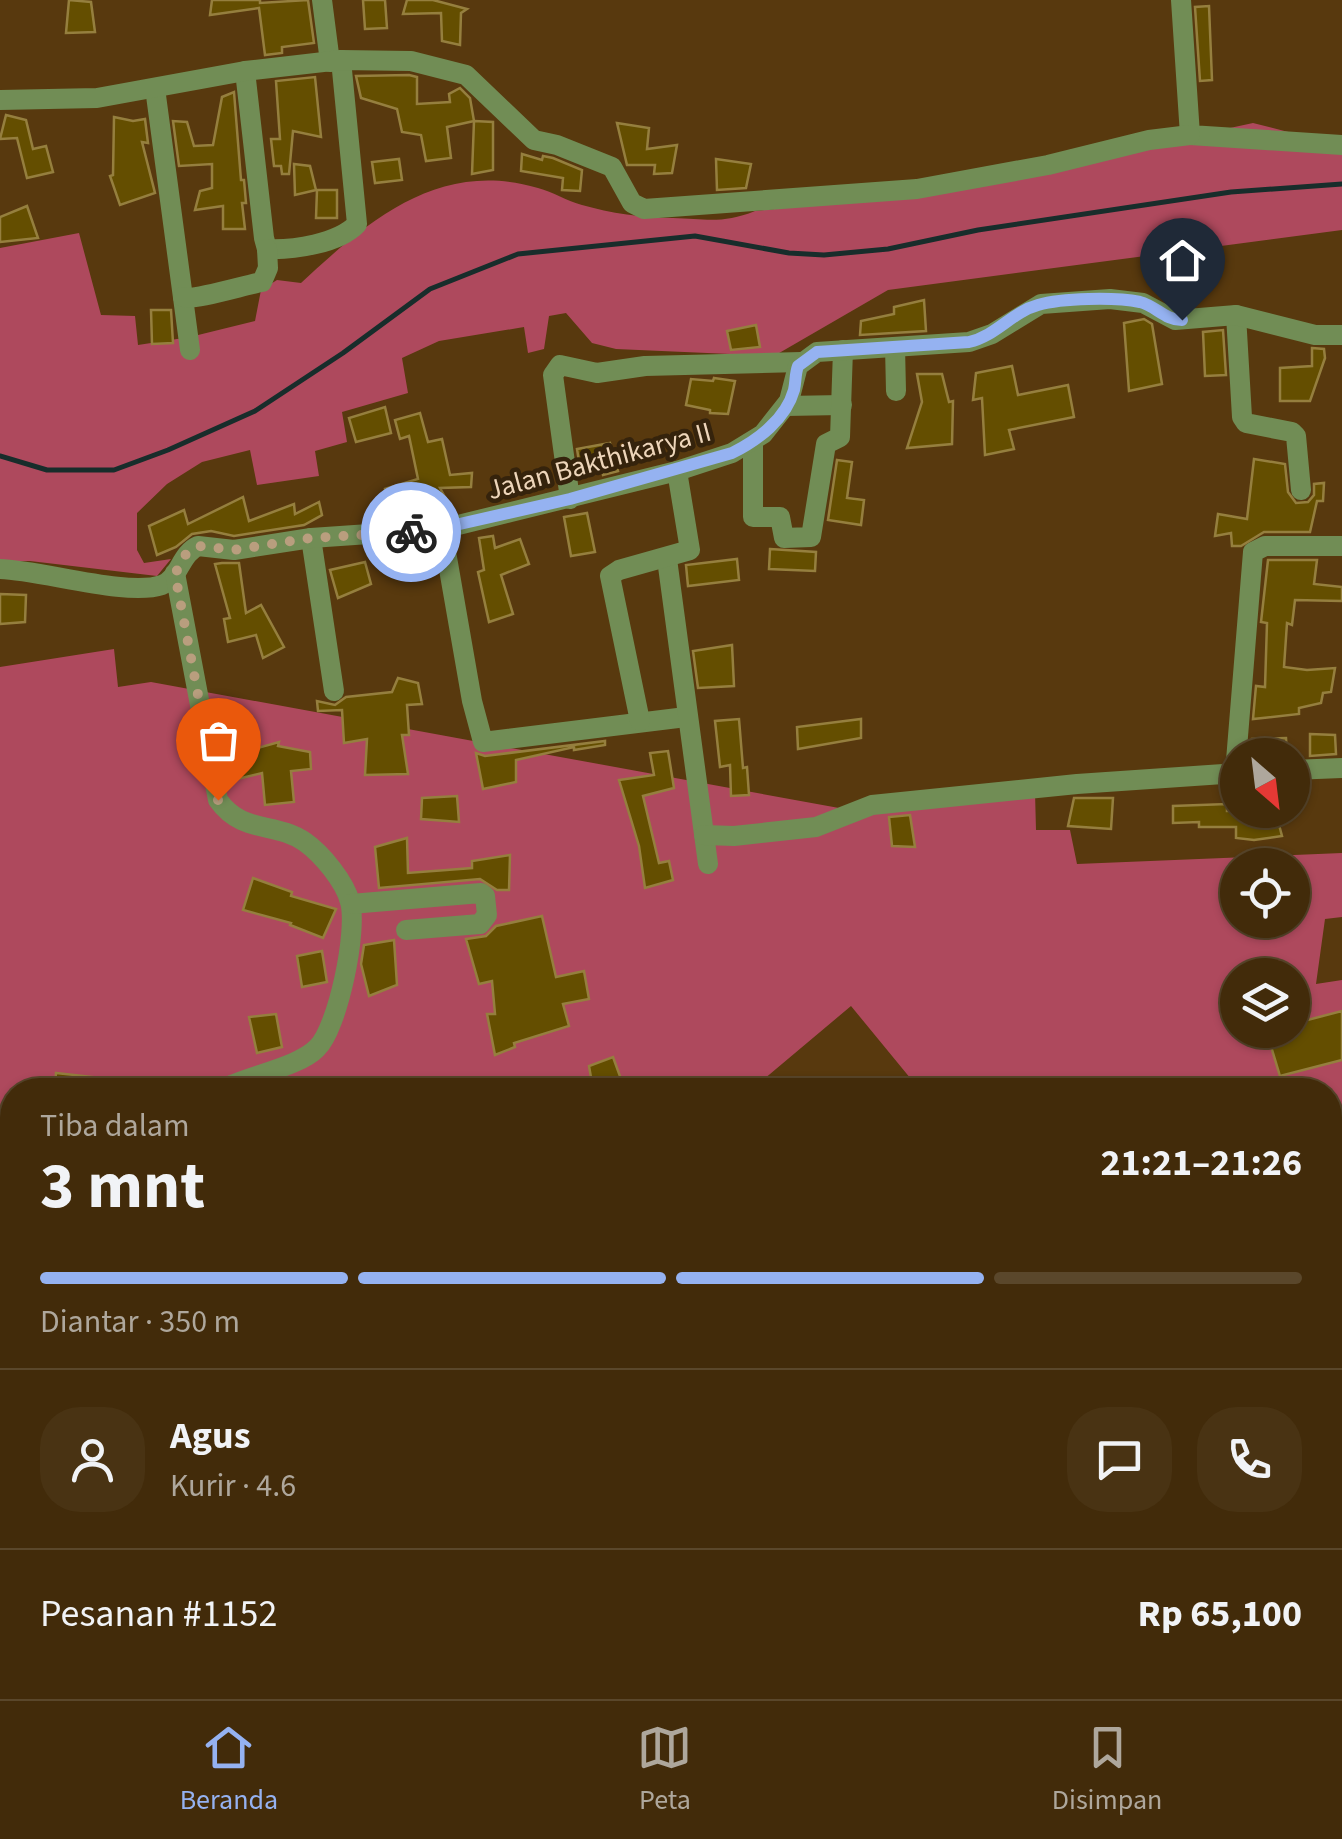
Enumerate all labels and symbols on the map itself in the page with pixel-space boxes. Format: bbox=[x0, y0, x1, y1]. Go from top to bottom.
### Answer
pin bbox=[1140, 218, 1225, 321]
street label: Jalan Bakthikarya II bbox=[483, 412, 716, 510]
courier bbox=[361, 482, 461, 582]
pin bbox=[176, 698, 261, 801]
north arrow bbox=[1220, 738, 1310, 828]

